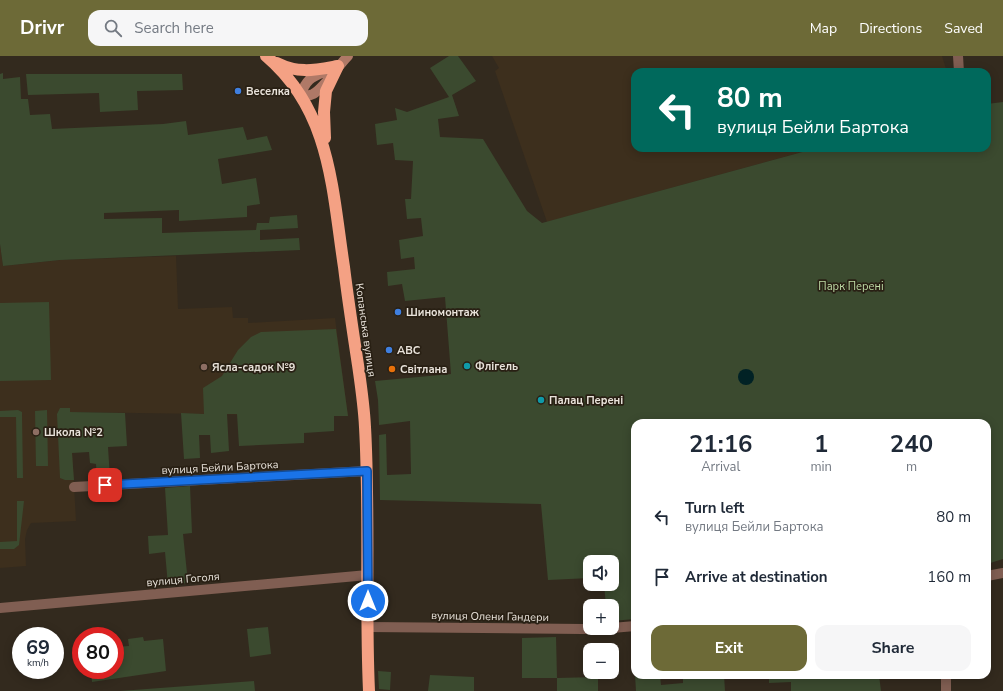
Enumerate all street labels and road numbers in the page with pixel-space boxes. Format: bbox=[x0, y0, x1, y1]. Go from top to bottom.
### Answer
street label: Копанська вулиця bbox=[352, 282, 380, 378]
street label: вулиця Бейли Бартока bbox=[161, 457, 279, 478]
street label: вулиця Гоголя bbox=[146, 569, 220, 590]
street label: вулиця Олени Гандери bbox=[431, 608, 549, 625]

